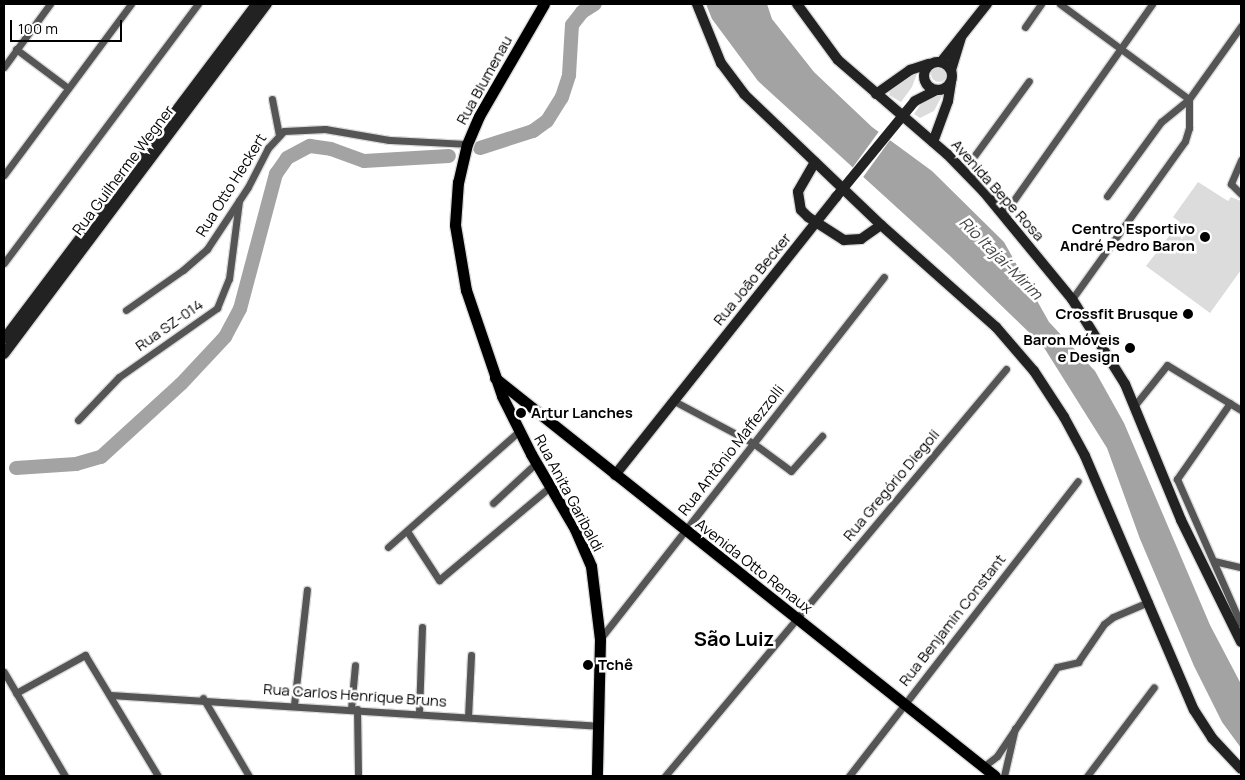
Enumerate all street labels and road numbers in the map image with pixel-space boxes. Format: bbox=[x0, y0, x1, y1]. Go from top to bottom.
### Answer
street label: Rua Blumenau bbox=[452, 32, 516, 128]
street label: Rua Guilherme Wegner bbox=[68, 102, 178, 238]
street label: Rua Otto Heckert bbox=[192, 130, 270, 240]
street label: Avenida Bepe Rosa bbox=[948, 136, 1048, 244]
street label: Rua João Becker bbox=[709, 229, 795, 329]
street label: Rua SZ-014 bbox=[132, 295, 206, 355]
street label: Rua Antônio Maffezzolli bbox=[674, 381, 788, 519]
street label: Rua Gregório Diegoli bbox=[839, 426, 943, 544]
street label: Rua Anita Garibaldi bbox=[531, 431, 607, 555]
street label: Avenida Otto Renaux bbox=[692, 515, 816, 617]
street label: Rua Benjamin Constant bbox=[895, 551, 1009, 689]
street label: Rua Carlos Henrique Bruns bbox=[263, 680, 447, 710]

